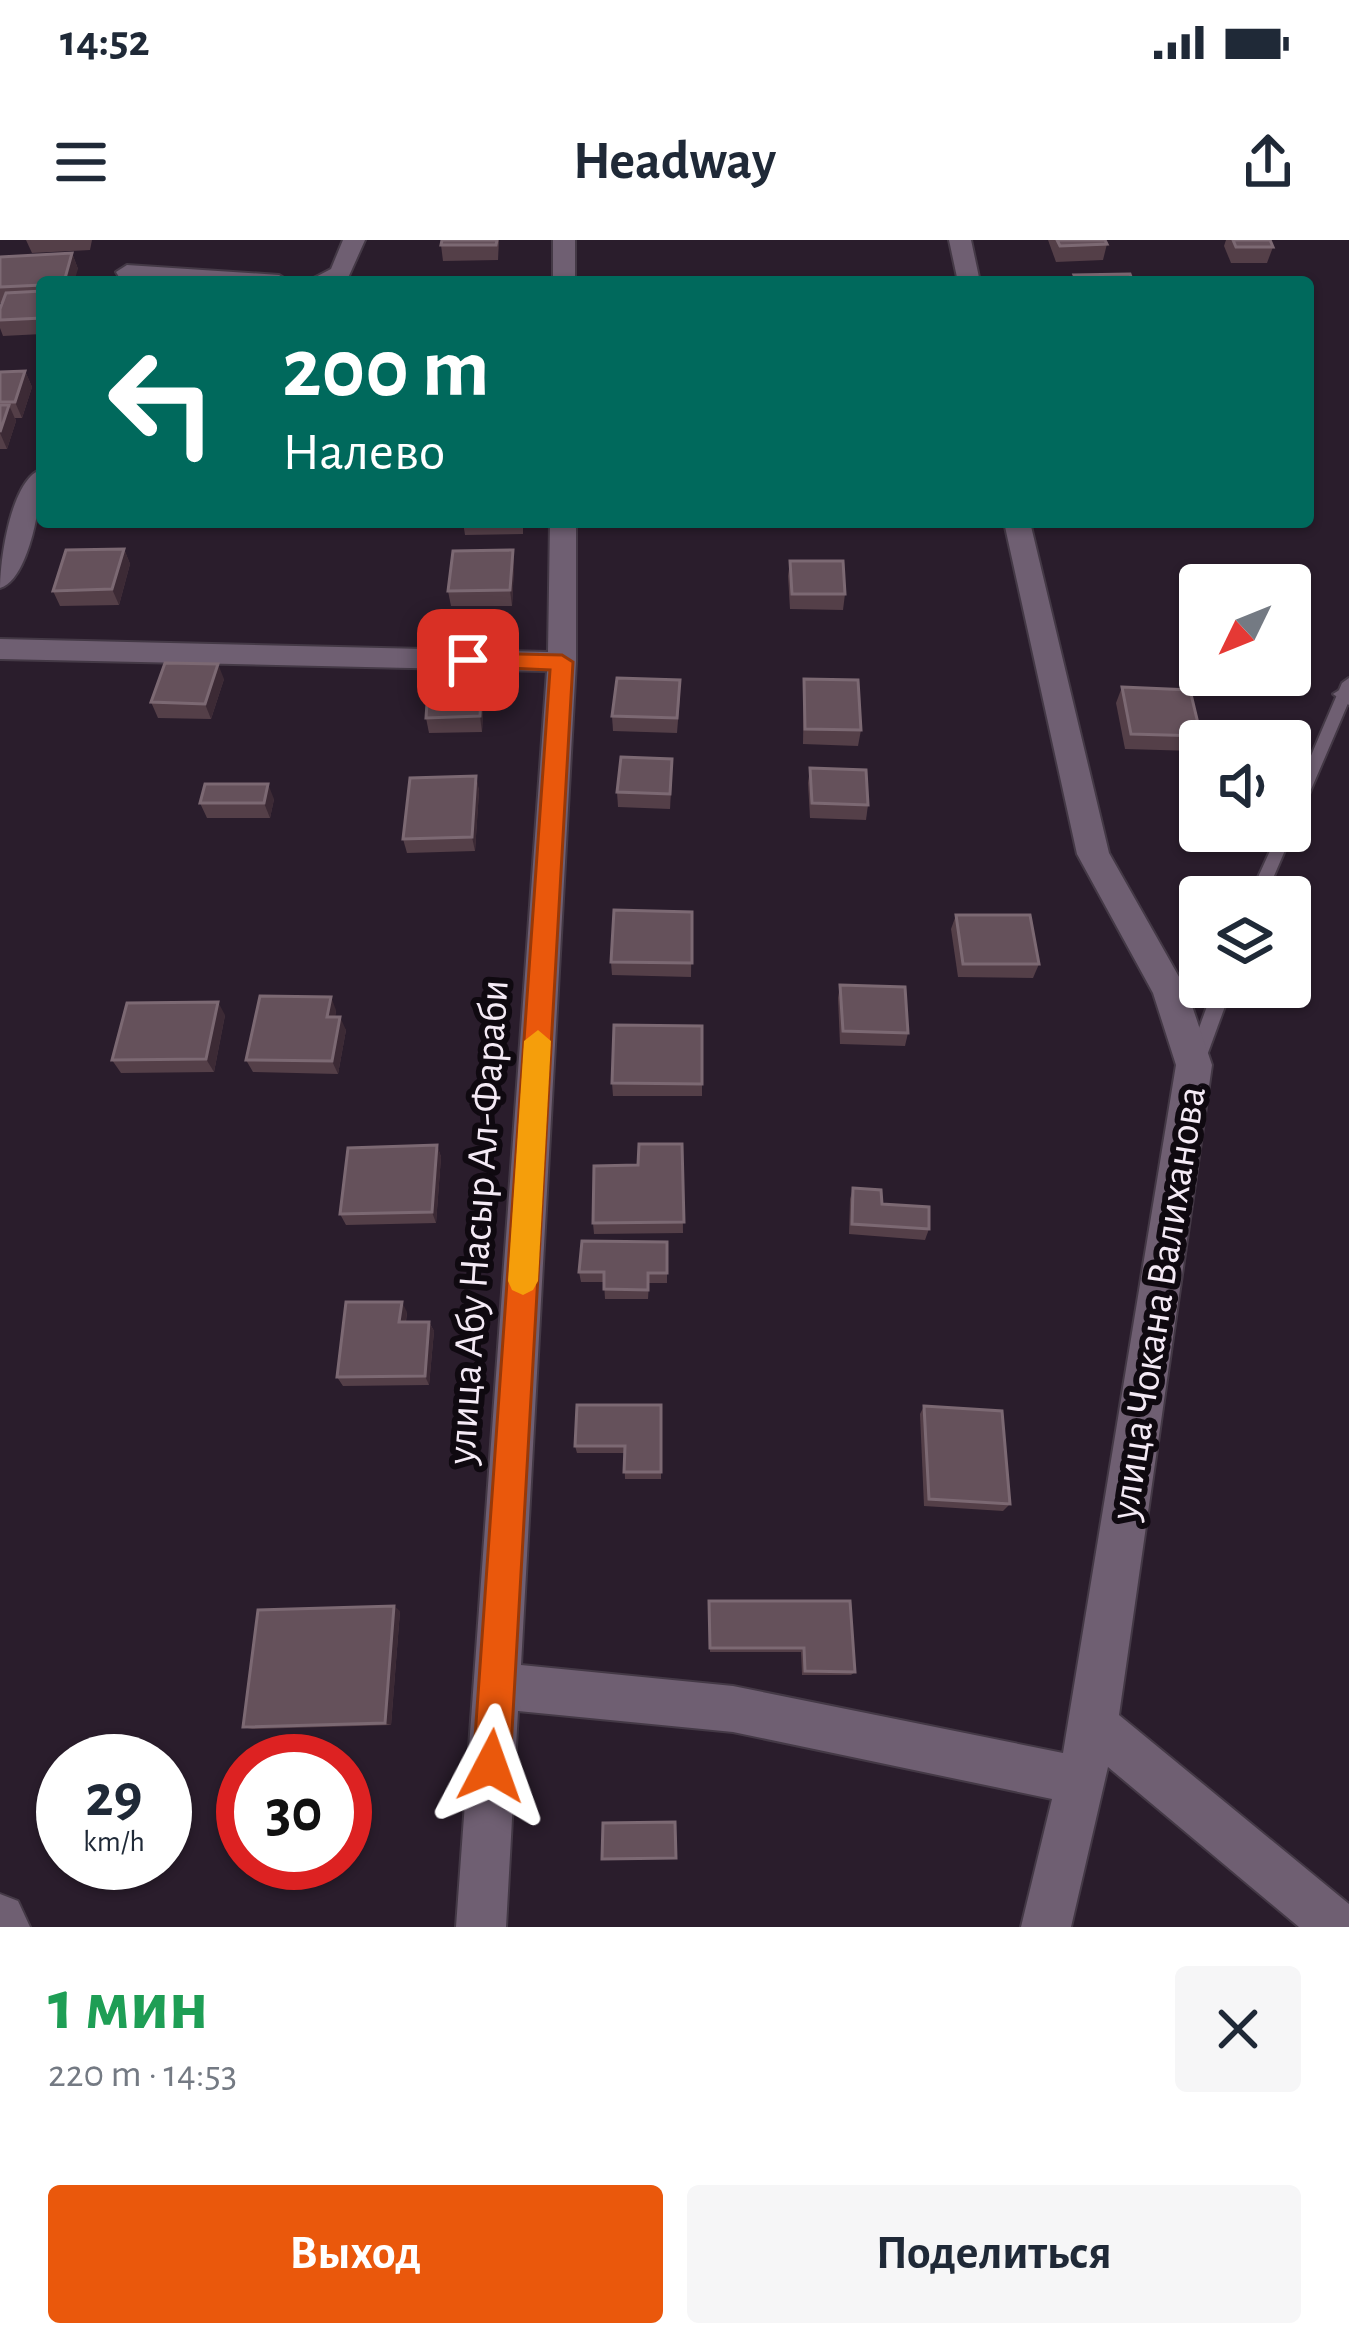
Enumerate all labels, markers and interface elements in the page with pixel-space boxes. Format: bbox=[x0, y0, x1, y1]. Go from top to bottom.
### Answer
text: 14:52 bbox=[60, 19, 150, 64]
icon: menu bbox=[48, 129, 114, 195]
icon: share bbox=[1235, 129, 1301, 195]
text: Headway bbox=[573, 135, 776, 189]
icon: left bbox=[84, 324, 240, 480]
text: 200 m bbox=[282, 328, 490, 412]
text: Налево bbox=[282, 426, 445, 480]
north arrow bbox=[1179, 564, 1311, 696]
map controls bbox=[1179, 564, 1311, 1008]
pin bbox=[417, 609, 519, 711]
icon: arrive bbox=[435, 627, 501, 693]
button: sound bbox=[1179, 720, 1311, 852]
button: layers bbox=[1179, 876, 1311, 1008]
street label: улица Абу Насыр Ал-Фараби bbox=[440, 978, 516, 1467]
street label: улица Чокана Валиханова bbox=[1103, 1083, 1213, 1524]
position arrow bbox=[428, 1703, 554, 1829]
speed limit sign: 30 bbox=[216, 1734, 372, 1890]
text: 29 bbox=[85, 1767, 143, 1827]
text: km/h bbox=[83, 1827, 145, 1857]
button: close bbox=[1175, 1966, 1301, 2092]
text: 1 мин bbox=[48, 1970, 209, 2042]
text: 220 m · 14:53 bbox=[48, 2055, 237, 2094]
button: Выход bbox=[48, 2185, 663, 2323]
button: Поделиться bbox=[687, 2185, 1301, 2323]

